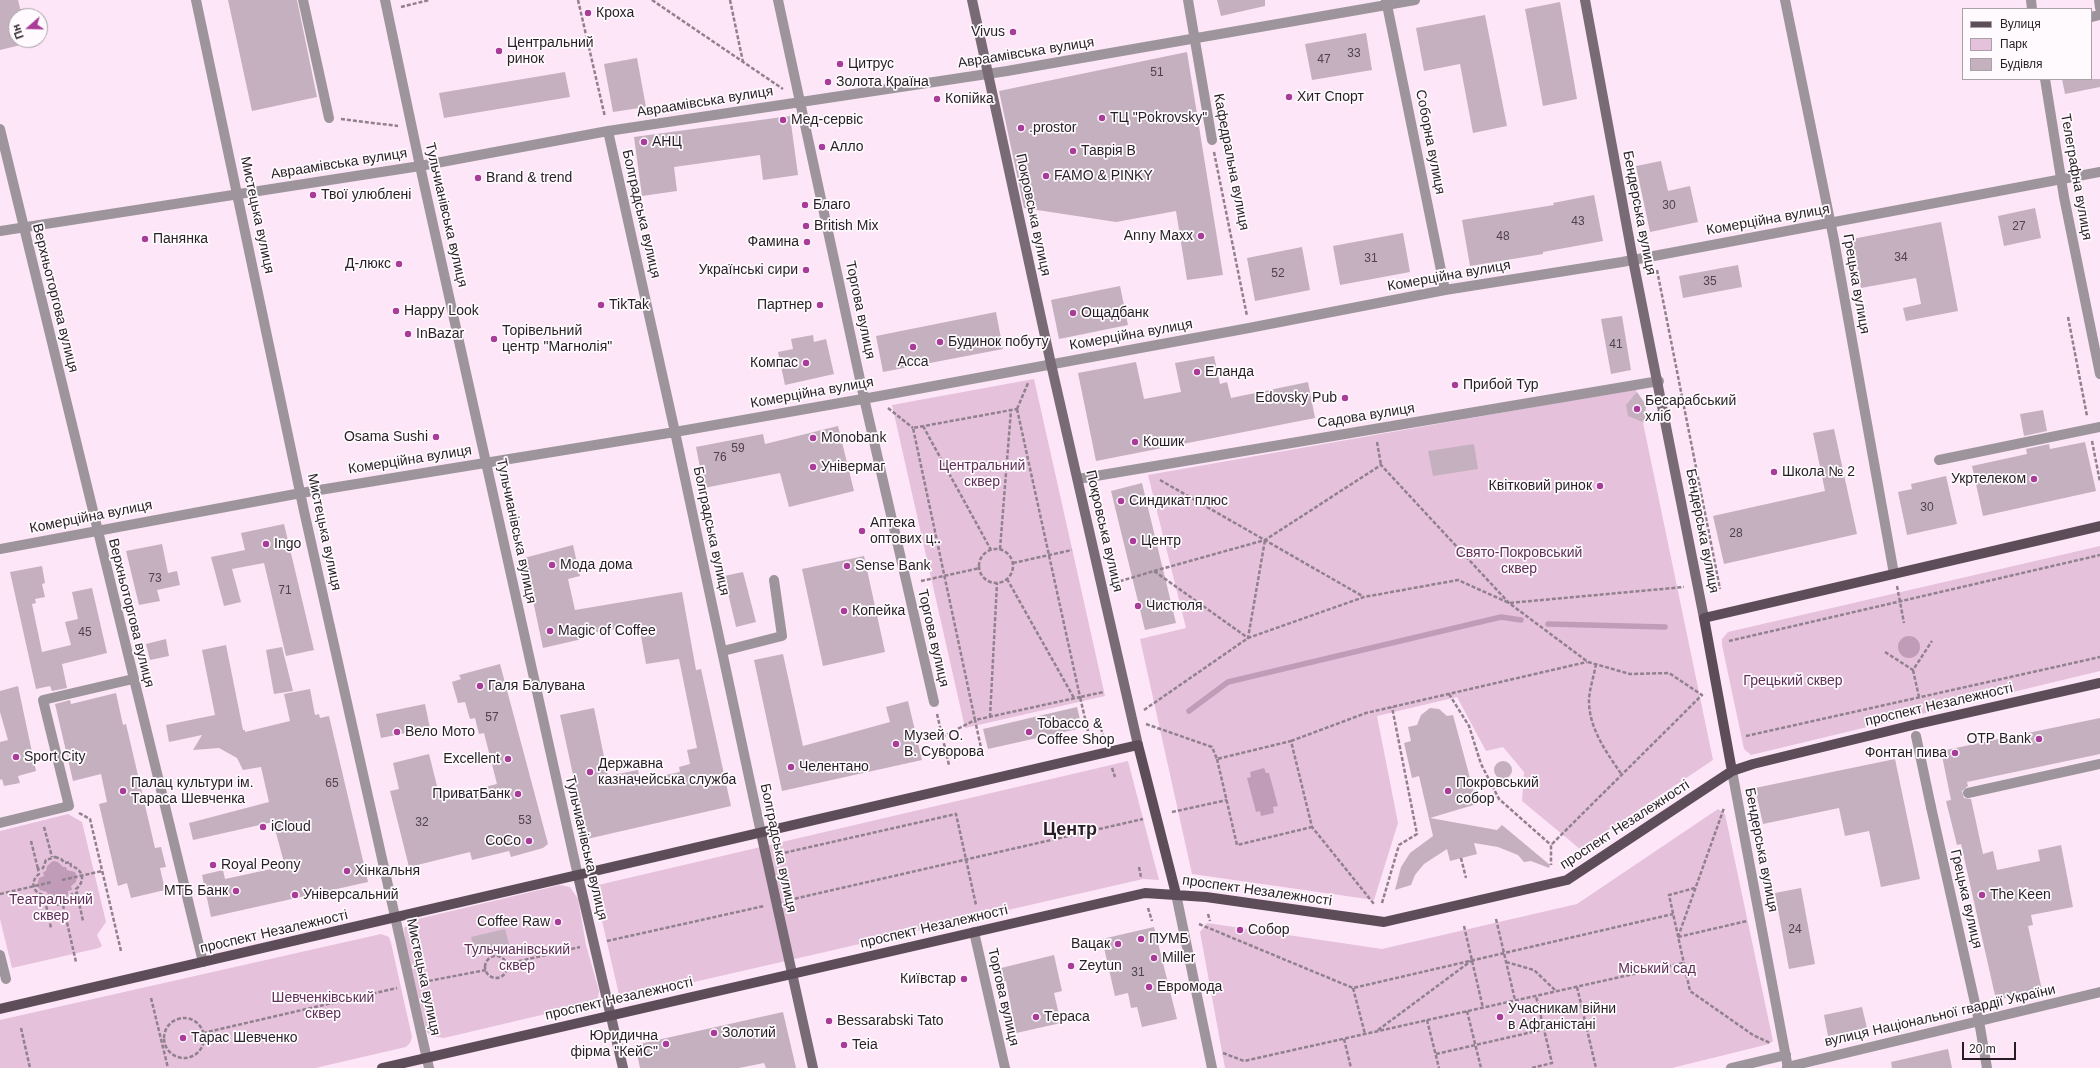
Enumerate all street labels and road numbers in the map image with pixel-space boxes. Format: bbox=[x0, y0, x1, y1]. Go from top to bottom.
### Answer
street label: Авраамівська вулиця bbox=[957, 34, 1095, 72]
street label: Авраамівська вулиця bbox=[636, 83, 774, 121]
street label: Соборна вулиця bbox=[1412, 88, 1448, 196]
street label: Кафедральна вулиця bbox=[1209, 92, 1253, 232]
street label: Телеграфна вулиця bbox=[2057, 112, 2095, 242]
street label: Тульчианівська вулиця bbox=[421, 141, 471, 289]
street label: Авраамівська вулиця bbox=[270, 145, 408, 183]
street label: Болградська вулиця bbox=[618, 148, 664, 280]
street label: Бендерська вулиця bbox=[1619, 149, 1659, 277]
street label: Покровська вулиця bbox=[1012, 152, 1054, 278]
street label: Мистецька вулиця bbox=[236, 155, 278, 275]
street label: Комерційна вулиця bbox=[1705, 201, 1831, 239]
street label: Верхньоторгова вулиця bbox=[28, 222, 82, 374]
street label: Грецька вулиця bbox=[1839, 233, 1873, 335]
street label: Комерційна вулиця bbox=[1386, 257, 1512, 295]
street label: Торгова вулиця bbox=[841, 259, 879, 361]
street label: Комерційна вулиця bbox=[1068, 316, 1194, 354]
street label: Комерційна вулиця bbox=[749, 374, 875, 412]
street label: Садова вулиця bbox=[1316, 400, 1416, 432]
street label: Комерційна вулиця bbox=[347, 442, 473, 478]
street label: Тульчианівська вулиця bbox=[492, 457, 540, 605]
street label: Болградська вулиця bbox=[689, 465, 733, 597]
street label: Бендерська вулиця bbox=[1682, 467, 1722, 595]
street label: Покровська вулиця bbox=[1082, 468, 1126, 594]
street label: Мистецька вулиця bbox=[303, 472, 345, 592]
street label: Комерційна вулиця bbox=[28, 497, 154, 537]
street label: Верхньоторгова вулиця bbox=[104, 537, 158, 689]
street label: Торгова вулиця bbox=[914, 587, 952, 689]
street label: проспект Незалежності bbox=[1863, 680, 2015, 730]
street label: Тульчианівська вулиця bbox=[561, 774, 611, 922]
street label: проспект Незалежності bbox=[1557, 777, 1693, 873]
street label: Болградська вулиця bbox=[756, 782, 800, 914]
street label: Бендерська вулиця bbox=[1741, 786, 1781, 914]
street label: Грецька вулиця bbox=[1946, 848, 1986, 950]
street label: проспект Незалежності bbox=[1181, 872, 1333, 910]
street label: проспект Незалежності bbox=[858, 902, 1010, 952]
street label: проспект Незалежності bbox=[198, 907, 350, 957]
street label: Мистецька вулиця bbox=[402, 917, 444, 1037]
street label: Торгова вулиця bbox=[984, 946, 1022, 1048]
street label: проспект Незалежності bbox=[543, 974, 695, 1024]
street label: вулиця Національної гвардії України bbox=[1823, 981, 2057, 1051]

